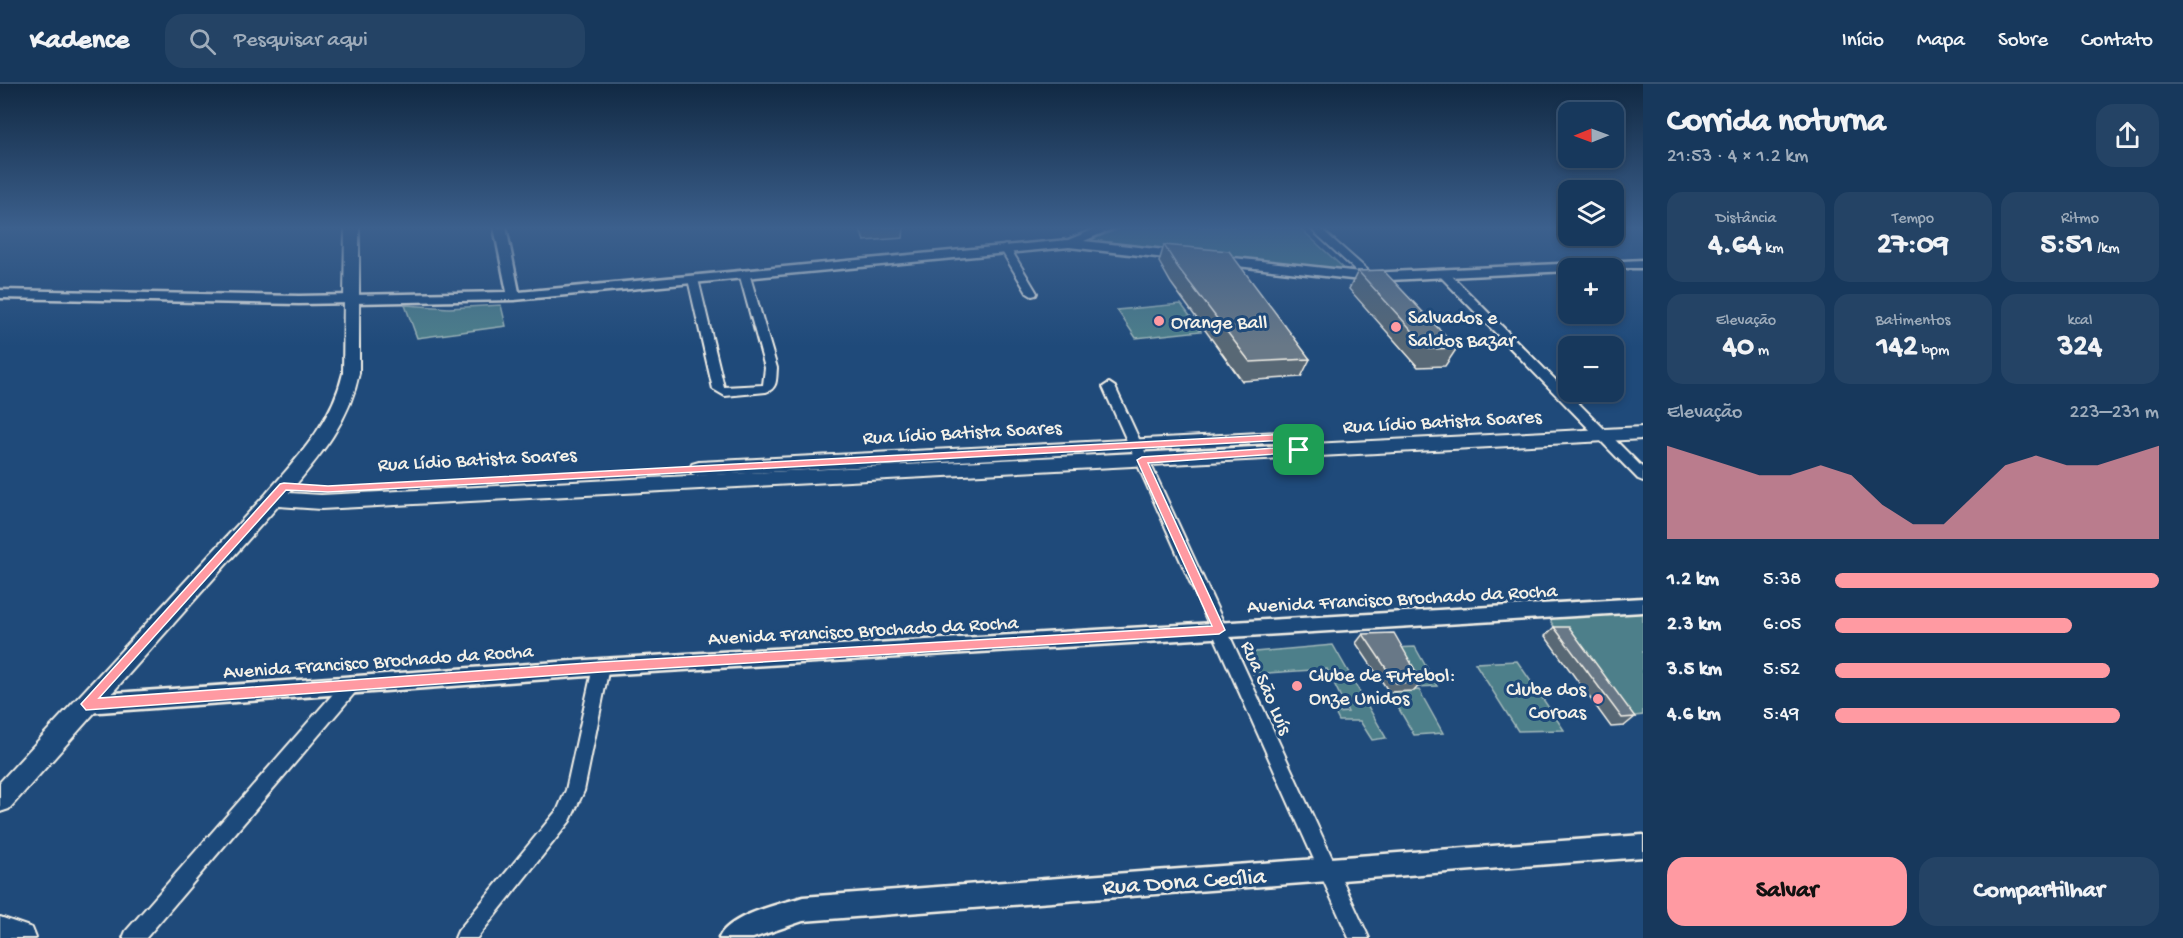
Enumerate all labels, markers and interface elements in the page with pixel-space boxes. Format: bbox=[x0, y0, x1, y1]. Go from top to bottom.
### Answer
search box bbox=[165, 14, 585, 68]
text: Kadence bbox=[30, 25, 129, 58]
icon: search bbox=[186, 25, 219, 58]
text: Pesquisar aqui bbox=[234, 28, 368, 54]
text: Início bbox=[1842, 29, 1884, 54]
text: Mapa bbox=[1917, 29, 1965, 54]
text: Sobre bbox=[1998, 29, 2048, 54]
text: Contato bbox=[2081, 29, 2153, 54]
north arrow bbox=[1558, 102, 1624, 168]
map controls bbox=[1558, 102, 1624, 402]
text: Corrida noturna bbox=[1667, 104, 1885, 142]
button: share bbox=[2096, 104, 2159, 167]
text: 21:53 · 4 × 1.2 km bbox=[1667, 146, 1808, 169]
button: layers bbox=[1558, 180, 1624, 246]
text: Distância bbox=[1716, 210, 1776, 229]
text: Tempo bbox=[1892, 210, 1934, 229]
text: Ritmo bbox=[2061, 210, 2099, 229]
text: 4.64 bbox=[1708, 229, 1761, 264]
text: 27:09 bbox=[1877, 229, 1949, 264]
text: 5:51 bbox=[2040, 229, 2093, 264]
text: km bbox=[1761, 240, 1784, 259]
text: /km bbox=[2093, 240, 2120, 259]
button: + bbox=[1558, 258, 1624, 324]
place label: Salvados e Saldos Bazar bbox=[1408, 308, 1517, 354]
text: Elevação bbox=[1716, 312, 1776, 331]
text: Batimentos bbox=[1875, 312, 1951, 331]
text: kcal bbox=[2068, 312, 2092, 331]
place label: Orange Ball bbox=[1171, 313, 1267, 336]
marker: Orange Ball bbox=[1152, 314, 1166, 328]
marker: Salvados e Saldos Bazar bbox=[1389, 320, 1403, 334]
text: 40 bbox=[1723, 331, 1754, 366]
text: 142 bbox=[1877, 331, 1918, 366]
text: 324 bbox=[2058, 331, 2102, 366]
button: − bbox=[1558, 336, 1624, 402]
text: m bbox=[1754, 342, 1769, 361]
text: bpm bbox=[1918, 342, 1949, 361]
text: Elevação bbox=[1667, 402, 1742, 425]
text: 223–231 m bbox=[2070, 402, 2159, 425]
street label: Rua Lídio Batista Soares bbox=[1342, 407, 1543, 440]
street label: Rua Lídio Batista Soares bbox=[862, 418, 1063, 451]
pin bbox=[1273, 424, 1324, 475]
icon: arrive bbox=[1282, 433, 1315, 466]
street label: Rua Lídio Batista Soares bbox=[377, 445, 578, 478]
text: 1.2 km bbox=[1667, 569, 1719, 592]
text: 5:38 bbox=[1763, 569, 1801, 592]
street label: Avenida Francisco Brochado da Rocha bbox=[1246, 581, 1559, 620]
street label: Avenida Francisco Brochado da Rocha bbox=[707, 613, 1020, 652]
text: 2.3 km bbox=[1667, 614, 1721, 637]
text: 6:05 bbox=[1763, 614, 1801, 637]
street label: Rua São Luís bbox=[1234, 638, 1296, 739]
street label: Avenida Francisco Brochado da Rocha bbox=[222, 641, 535, 686]
text: 3.5 km bbox=[1667, 659, 1722, 682]
text: 5:52 bbox=[1763, 659, 1800, 682]
place label: Clube de Futebol: Onze Unidos bbox=[1309, 666, 1456, 712]
marker: Clube de Futebol: Onze Unidos bbox=[1290, 679, 1304, 693]
place label: Clube dos Coroas bbox=[1506, 680, 1587, 726]
marker: Clube dos Coroas bbox=[1591, 692, 1605, 706]
text: 4.6 km bbox=[1667, 704, 1721, 727]
text: 5:49 bbox=[1763, 704, 1799, 727]
button: Salvar bbox=[1667, 857, 1907, 926]
button: Compartilhar bbox=[1919, 857, 2159, 926]
street label: Rua Dona Cecília bbox=[1101, 863, 1268, 904]

